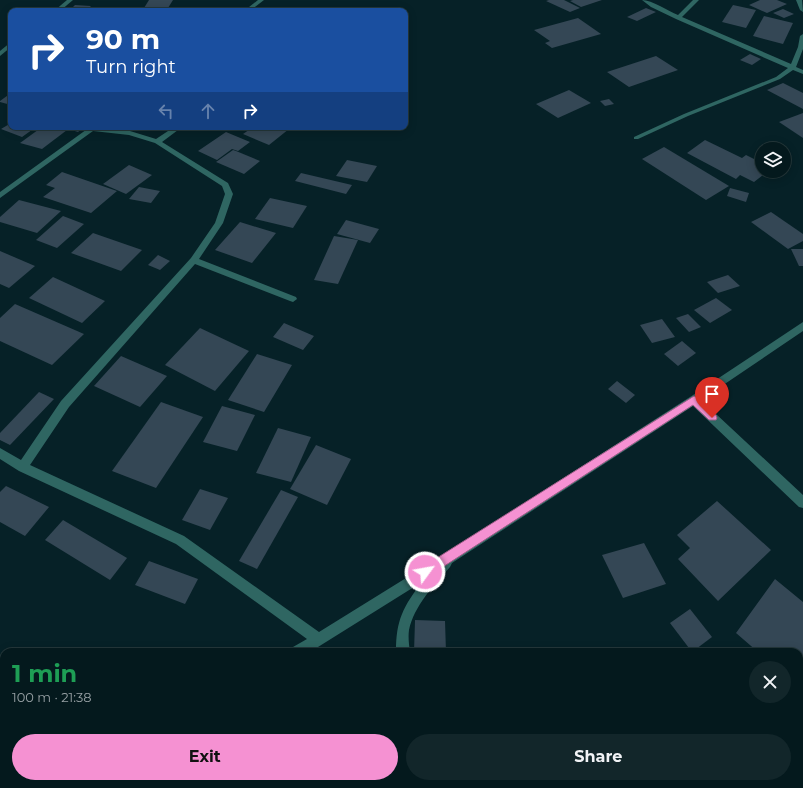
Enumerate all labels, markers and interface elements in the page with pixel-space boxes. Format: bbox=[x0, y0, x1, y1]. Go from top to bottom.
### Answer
text: 90 m bbox=[86, 22, 160, 56]
icon: right bbox=[20, 24, 72, 76]
text: Turn right bbox=[86, 56, 176, 78]
icon: left bbox=[155, 100, 177, 122]
icon: ahead bbox=[197, 100, 219, 122]
icon: right bbox=[239, 100, 261, 122]
map controls bbox=[755, 142, 791, 178]
button: layers bbox=[755, 142, 791, 178]
pin bbox=[695, 377, 729, 418]
icon: arrive bbox=[701, 383, 723, 405]
position arrow bbox=[404, 551, 446, 593]
text: 1 min bbox=[12, 659, 77, 688]
button: close bbox=[749, 661, 791, 703]
text: 100 m · 21:38 bbox=[12, 689, 92, 705]
button: Exit bbox=[12, 734, 398, 780]
button: Share bbox=[406, 734, 791, 780]

